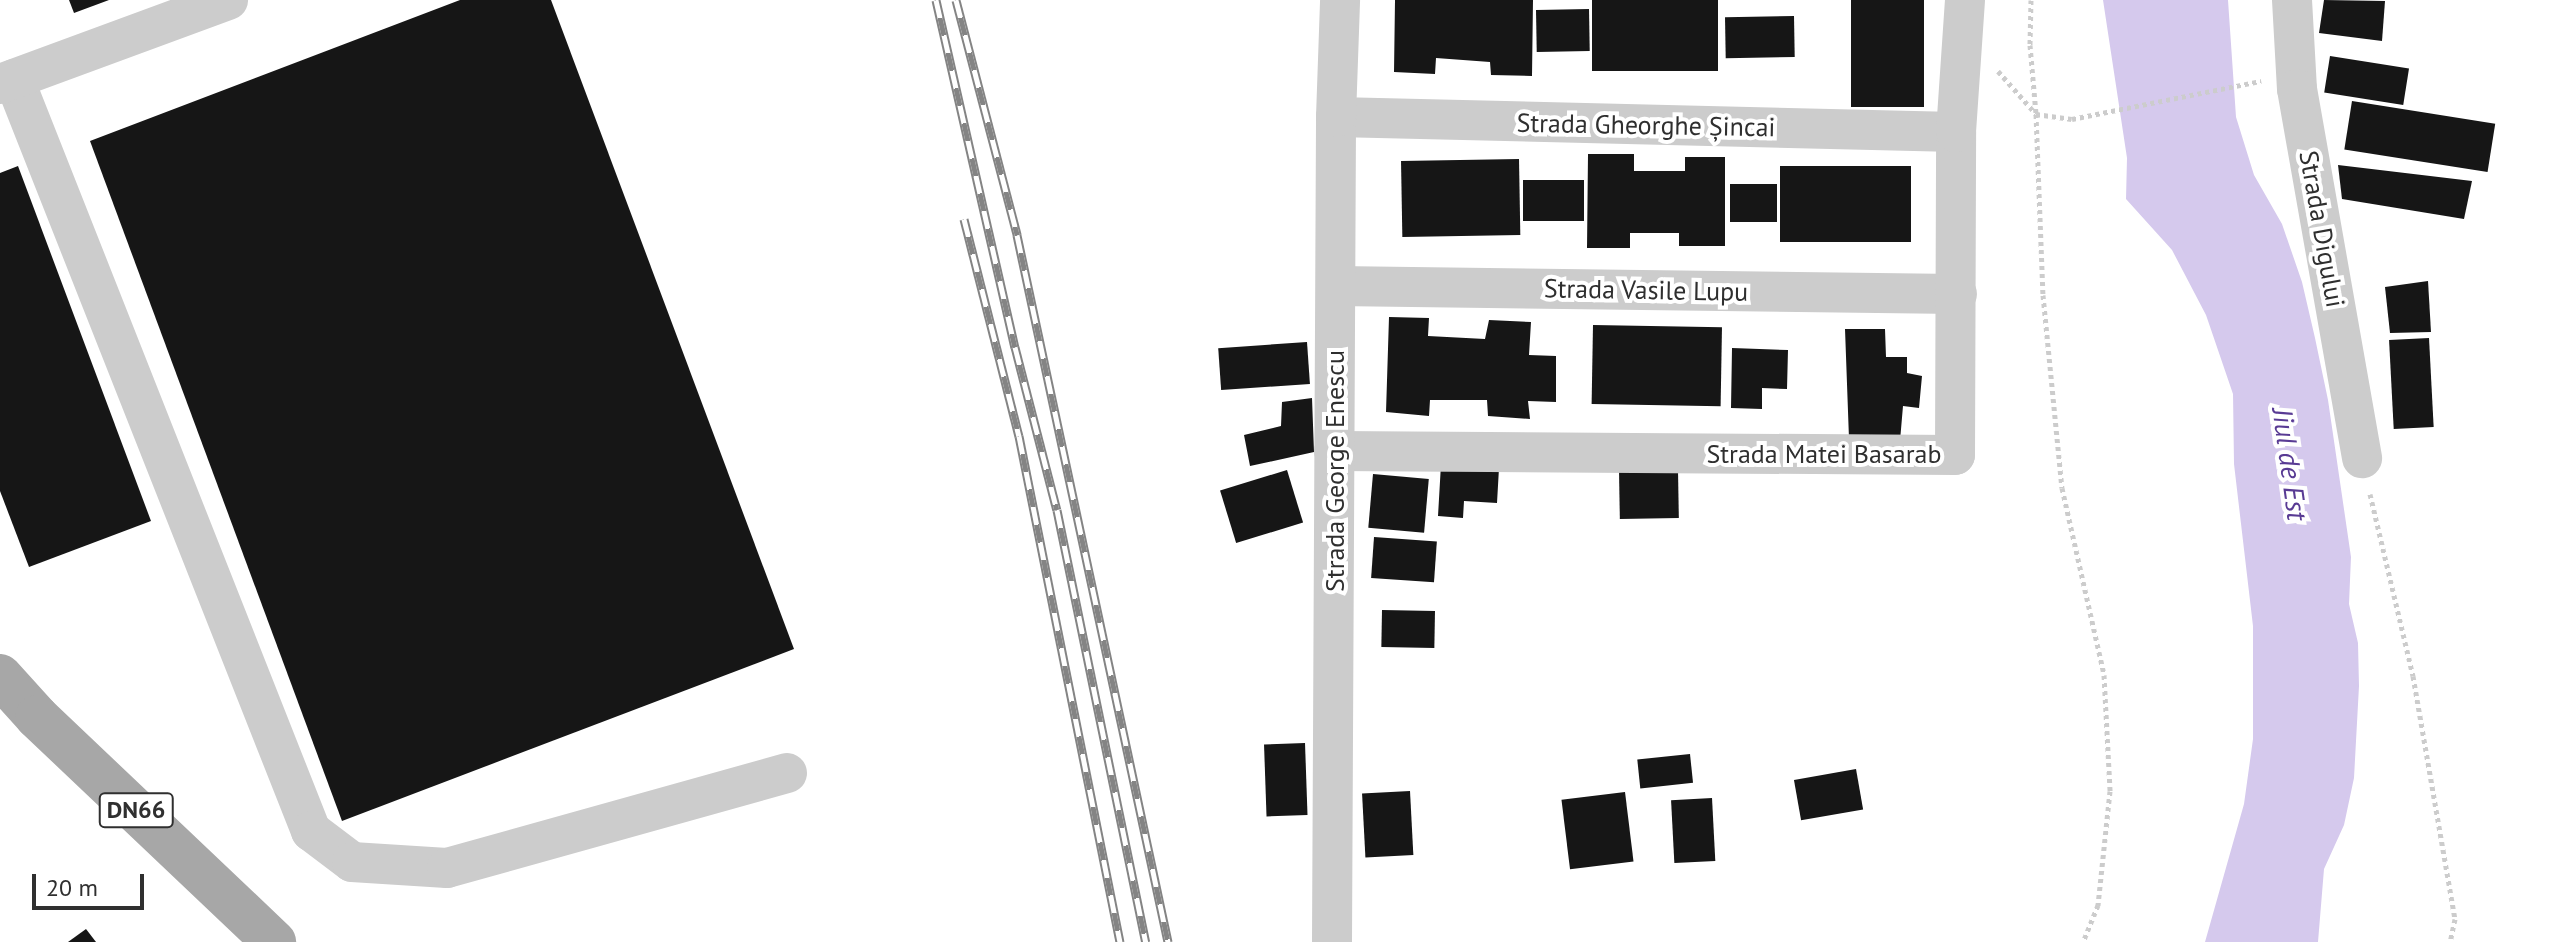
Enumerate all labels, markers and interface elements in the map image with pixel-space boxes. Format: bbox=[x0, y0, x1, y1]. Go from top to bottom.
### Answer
street label: Strada Gheorghe Șincai bbox=[1516, 107, 1776, 143]
street label: Strada Digului bbox=[2293, 148, 2351, 310]
street label: Strada Vasile Lupu bbox=[1543, 273, 1749, 307]
street label: Strada George Enescu bbox=[1319, 350, 1351, 592]
water label: Jiul de Est bbox=[2265, 406, 2315, 522]
street label: Strada Matei Basarab bbox=[1707, 438, 1941, 470]
road number: DN66 bbox=[98, 790, 174, 830]
scale bar bbox=[36, 858, 148, 908]
text: 20 m bbox=[46, 872, 98, 903]

